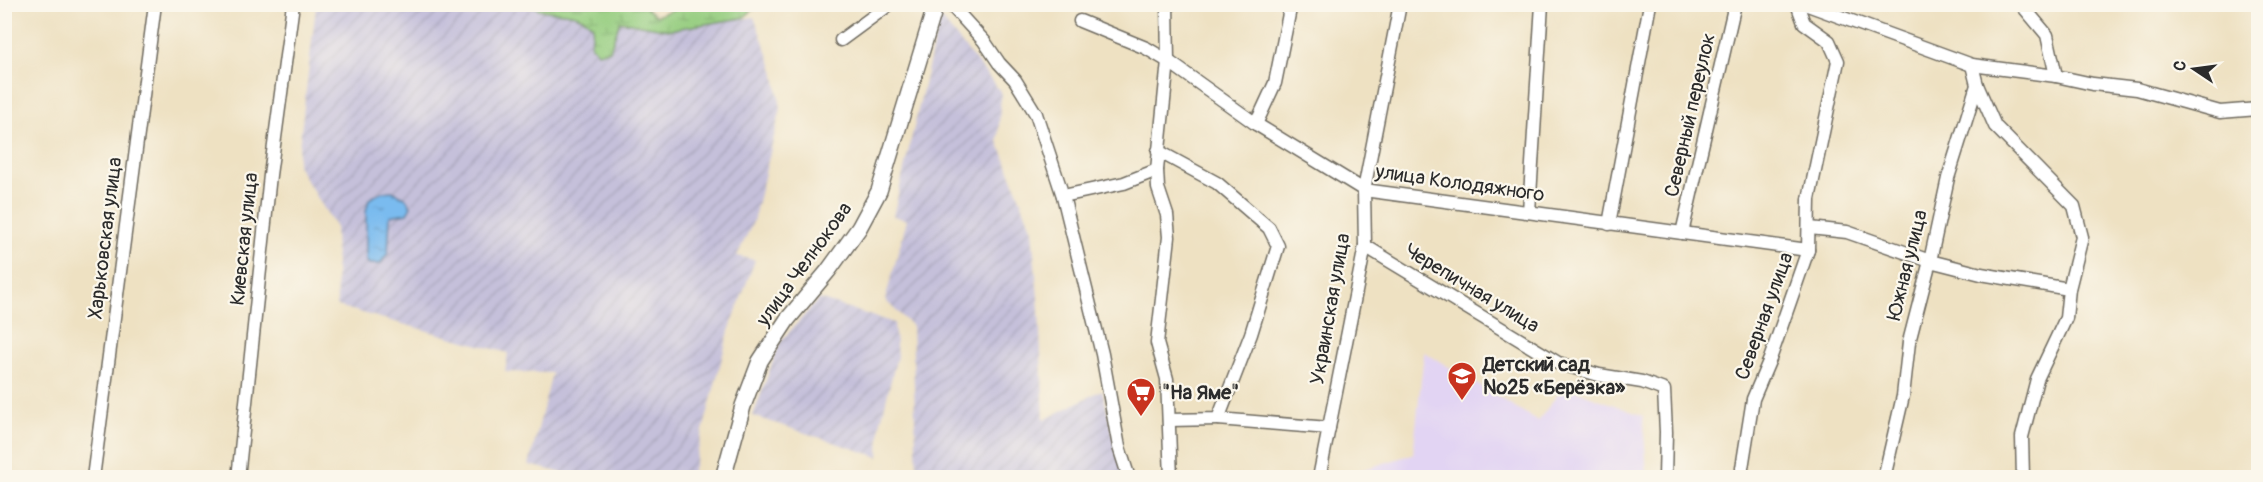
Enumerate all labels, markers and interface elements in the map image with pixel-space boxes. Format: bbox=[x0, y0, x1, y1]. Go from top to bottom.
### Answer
street label: Северный переулок bbox=[1659, 31, 1721, 199]
north arrow bbox=[2164, 39, 2224, 99]
text: С bbox=[2170, 59, 2191, 73]
street label: Харьковская улица bbox=[83, 156, 127, 320]
street label: улица Колодяжного bbox=[1373, 159, 1546, 207]
street label: Киевская улица bbox=[225, 171, 263, 307]
street label: улица Челнокова bbox=[750, 197, 857, 332]
street label: Южная улица bbox=[1881, 207, 1933, 323]
street label: Украинская улица bbox=[1304, 231, 1356, 387]
street label: Черепичная улица bbox=[1400, 238, 1544, 338]
street label: Северная улица bbox=[1729, 249, 1799, 383]
place label: Детский сад №25 «Берёзка» bbox=[1482, 352, 1626, 400]
school or university icon: Детский сад №25 «Берёзка» bbox=[1446, 360, 1478, 402]
supermarket icon: "На Яме" bbox=[1125, 376, 1157, 418]
place label: "На Яме" bbox=[1162, 380, 1239, 405]

